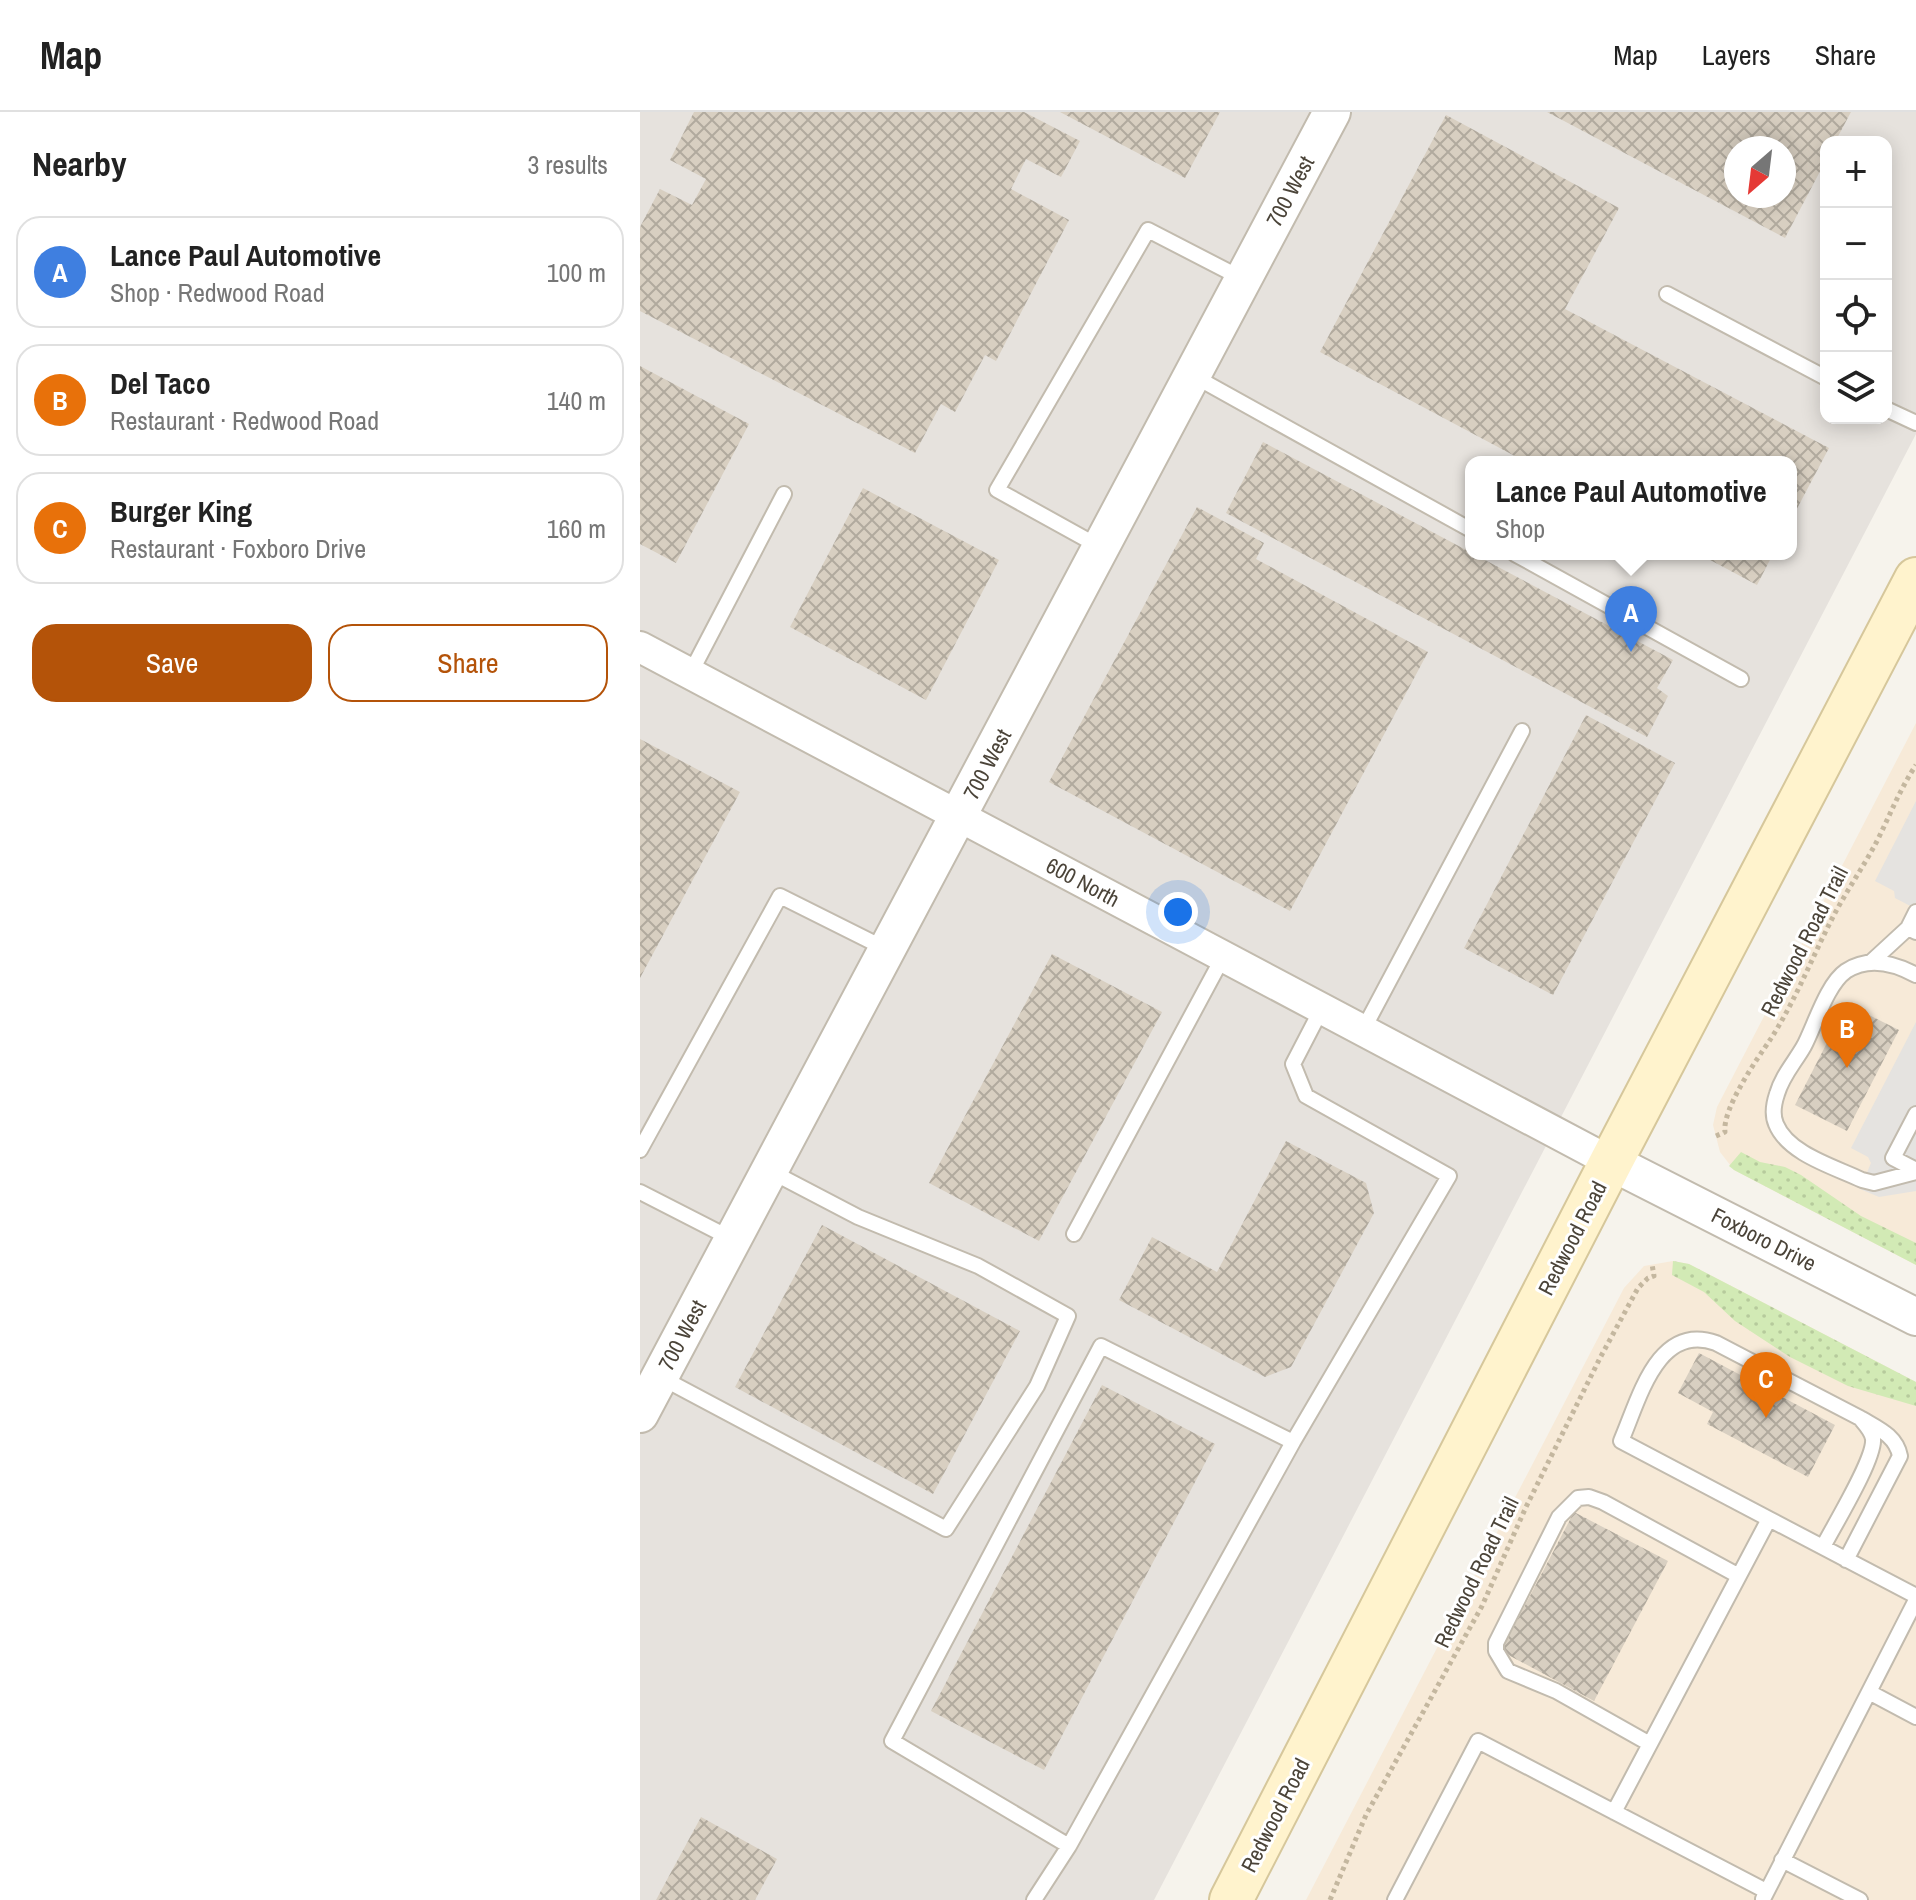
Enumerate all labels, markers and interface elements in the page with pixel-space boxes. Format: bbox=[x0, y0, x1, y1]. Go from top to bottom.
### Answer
text: Map bbox=[40, 30, 102, 81]
text: Map bbox=[1613, 36, 1658, 74]
text: Layers bbox=[1702, 36, 1771, 74]
text: Share bbox=[1815, 36, 1876, 74]
north arrow bbox=[1724, 136, 1796, 208]
map controls bbox=[1820, 136, 1892, 424]
button: + bbox=[1820, 136, 1892, 208]
text: Nearby bbox=[32, 141, 127, 187]
text: 3 results bbox=[527, 147, 608, 182]
street label: 700 West bbox=[1259, 150, 1321, 232]
button: − bbox=[1820, 208, 1892, 280]
text: Lance Paul Automotive bbox=[110, 235, 381, 275]
text: A bbox=[52, 255, 68, 290]
text: 100 m bbox=[547, 255, 606, 290]
text: Shop · Redwood Road bbox=[110, 275, 325, 310]
button: locate bbox=[1820, 280, 1892, 352]
button: layers bbox=[1820, 352, 1892, 424]
text: Del Taco bbox=[110, 363, 211, 403]
text: B bbox=[52, 383, 68, 418]
text: 140 m bbox=[547, 383, 606, 418]
text: Restaurant · Redwood Road bbox=[110, 403, 379, 438]
popup bbox=[1465, 456, 1797, 560]
text: Lance Paul Automotive bbox=[1495, 471, 1767, 511]
text: Burger King bbox=[110, 491, 252, 531]
text: C bbox=[52, 511, 68, 546]
text: 160 m bbox=[547, 511, 606, 546]
text: Shop bbox=[1495, 511, 1545, 546]
text: Restaurant · Foxboro Drive bbox=[110, 531, 366, 566]
pin: A bbox=[1605, 586, 1657, 652]
button: Save bbox=[32, 624, 312, 702]
button: Share bbox=[328, 624, 608, 702]
street label: 700 West bbox=[956, 723, 1018, 805]
street label: 600 North bbox=[1041, 850, 1125, 914]
street label: Redwood Road Trail bbox=[1753, 861, 1855, 1021]
your location bbox=[1158, 892, 1198, 932]
pin: B bbox=[1821, 1002, 1873, 1068]
street label: Redwood Road bbox=[1530, 1176, 1614, 1300]
street label: Foxboro Drive bbox=[1707, 1200, 1821, 1278]
street label: 700 West bbox=[651, 1294, 713, 1376]
pin: C bbox=[1740, 1352, 1792, 1418]
street label: Redwood Road Trail bbox=[1426, 1492, 1526, 1652]
street label: Redwood Road bbox=[1233, 1753, 1317, 1877]

